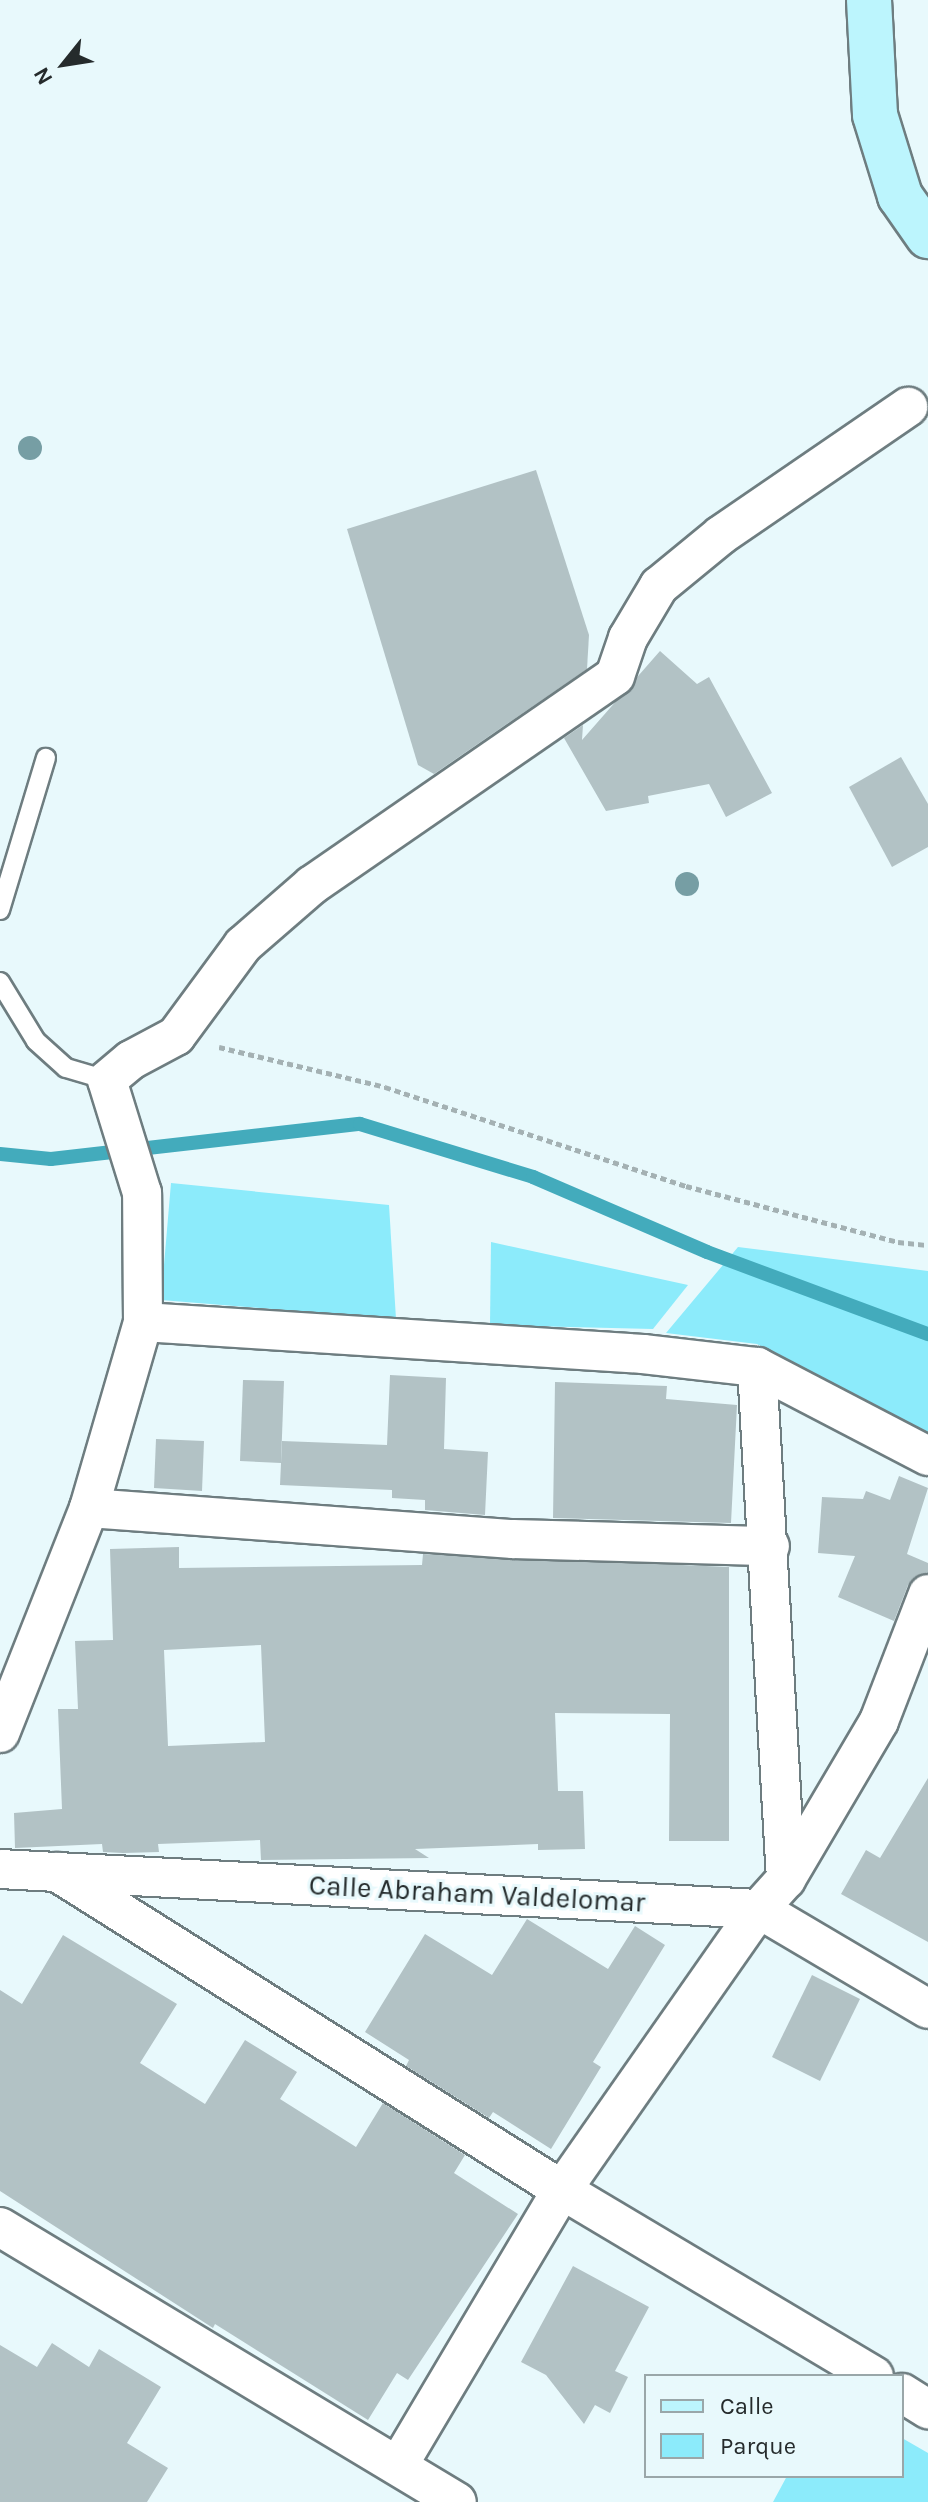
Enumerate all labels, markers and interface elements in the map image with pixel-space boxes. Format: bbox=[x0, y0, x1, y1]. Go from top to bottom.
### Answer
north arrow bbox=[24, 24, 104, 104]
text: N bbox=[28, 63, 58, 89]
street label: Calle Abraham Valdelomar bbox=[308, 1868, 646, 1920]
legend bbox=[644, 2374, 904, 2478]
text: Calle bbox=[720, 2392, 774, 2420]
text: Parque bbox=[720, 2432, 796, 2460]

